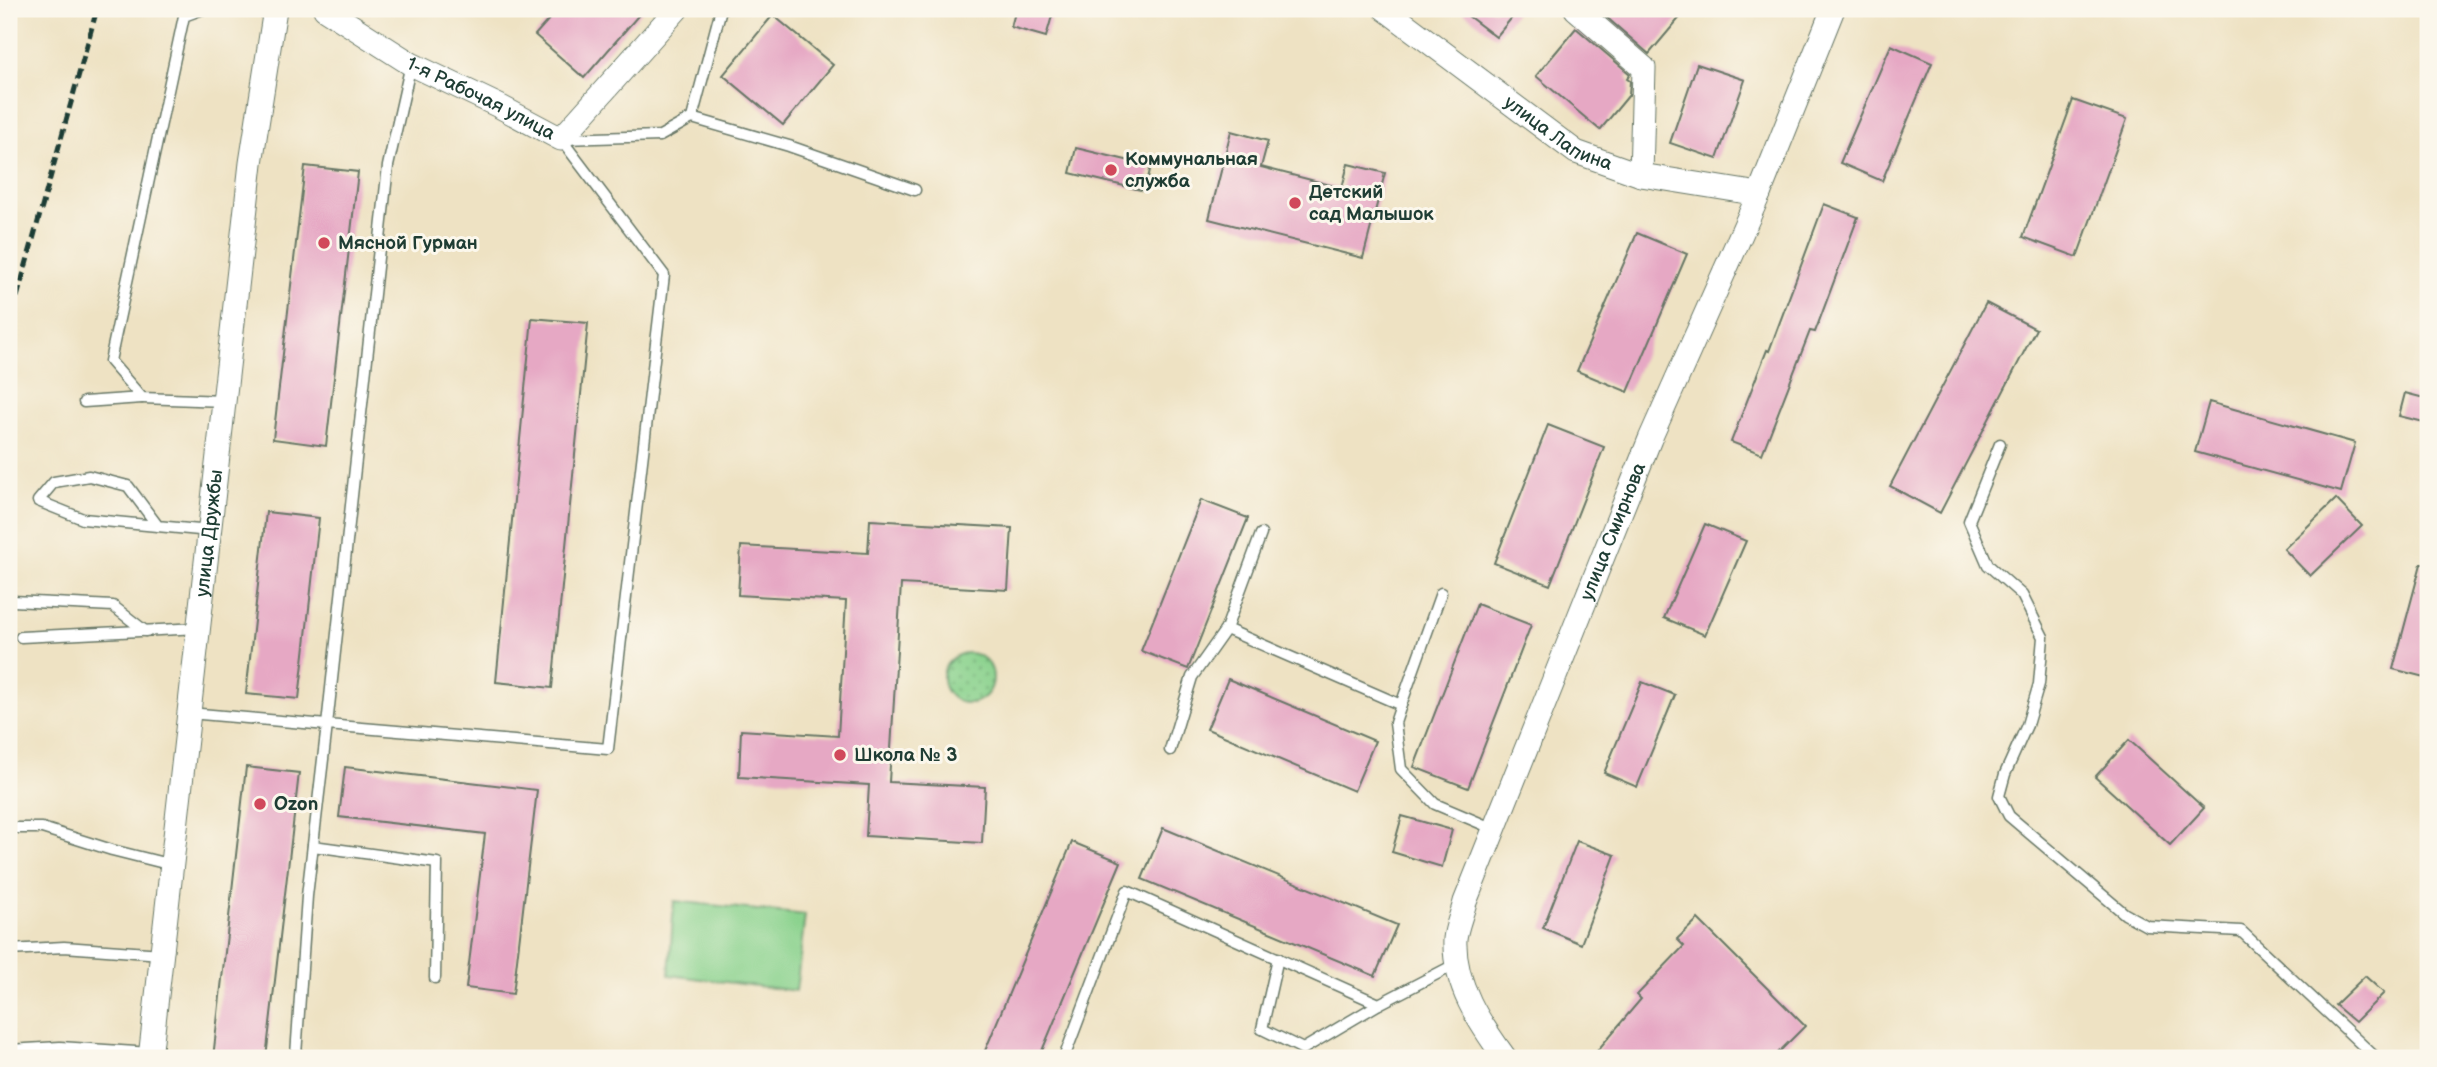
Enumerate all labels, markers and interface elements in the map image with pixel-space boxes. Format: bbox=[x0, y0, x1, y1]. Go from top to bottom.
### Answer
street label: 1-я Рабочая улица bbox=[403, 52, 559, 145]
street label: улица Лапина bbox=[1500, 91, 1615, 175]
place label: Коммунальная служба bbox=[1125, 148, 1258, 193]
marker: Коммунальная служба bbox=[1103, 162, 1119, 178]
place label: Детский сад Малышок bbox=[1309, 181, 1434, 226]
marker: Детский сад Малышок bbox=[1287, 195, 1303, 211]
place label: Мясной Гурман bbox=[338, 232, 478, 255]
marker: Мясной Гурман bbox=[316, 235, 332, 251]
street label: улица Смирнова bbox=[1575, 459, 1651, 604]
street label: улица Дружбы bbox=[191, 468, 228, 598]
place label: Школа № 3 bbox=[854, 744, 957, 767]
marker: Школа № 3 bbox=[832, 747, 848, 763]
place label: Ozon bbox=[274, 793, 318, 816]
marker: Ozon bbox=[252, 796, 268, 812]

